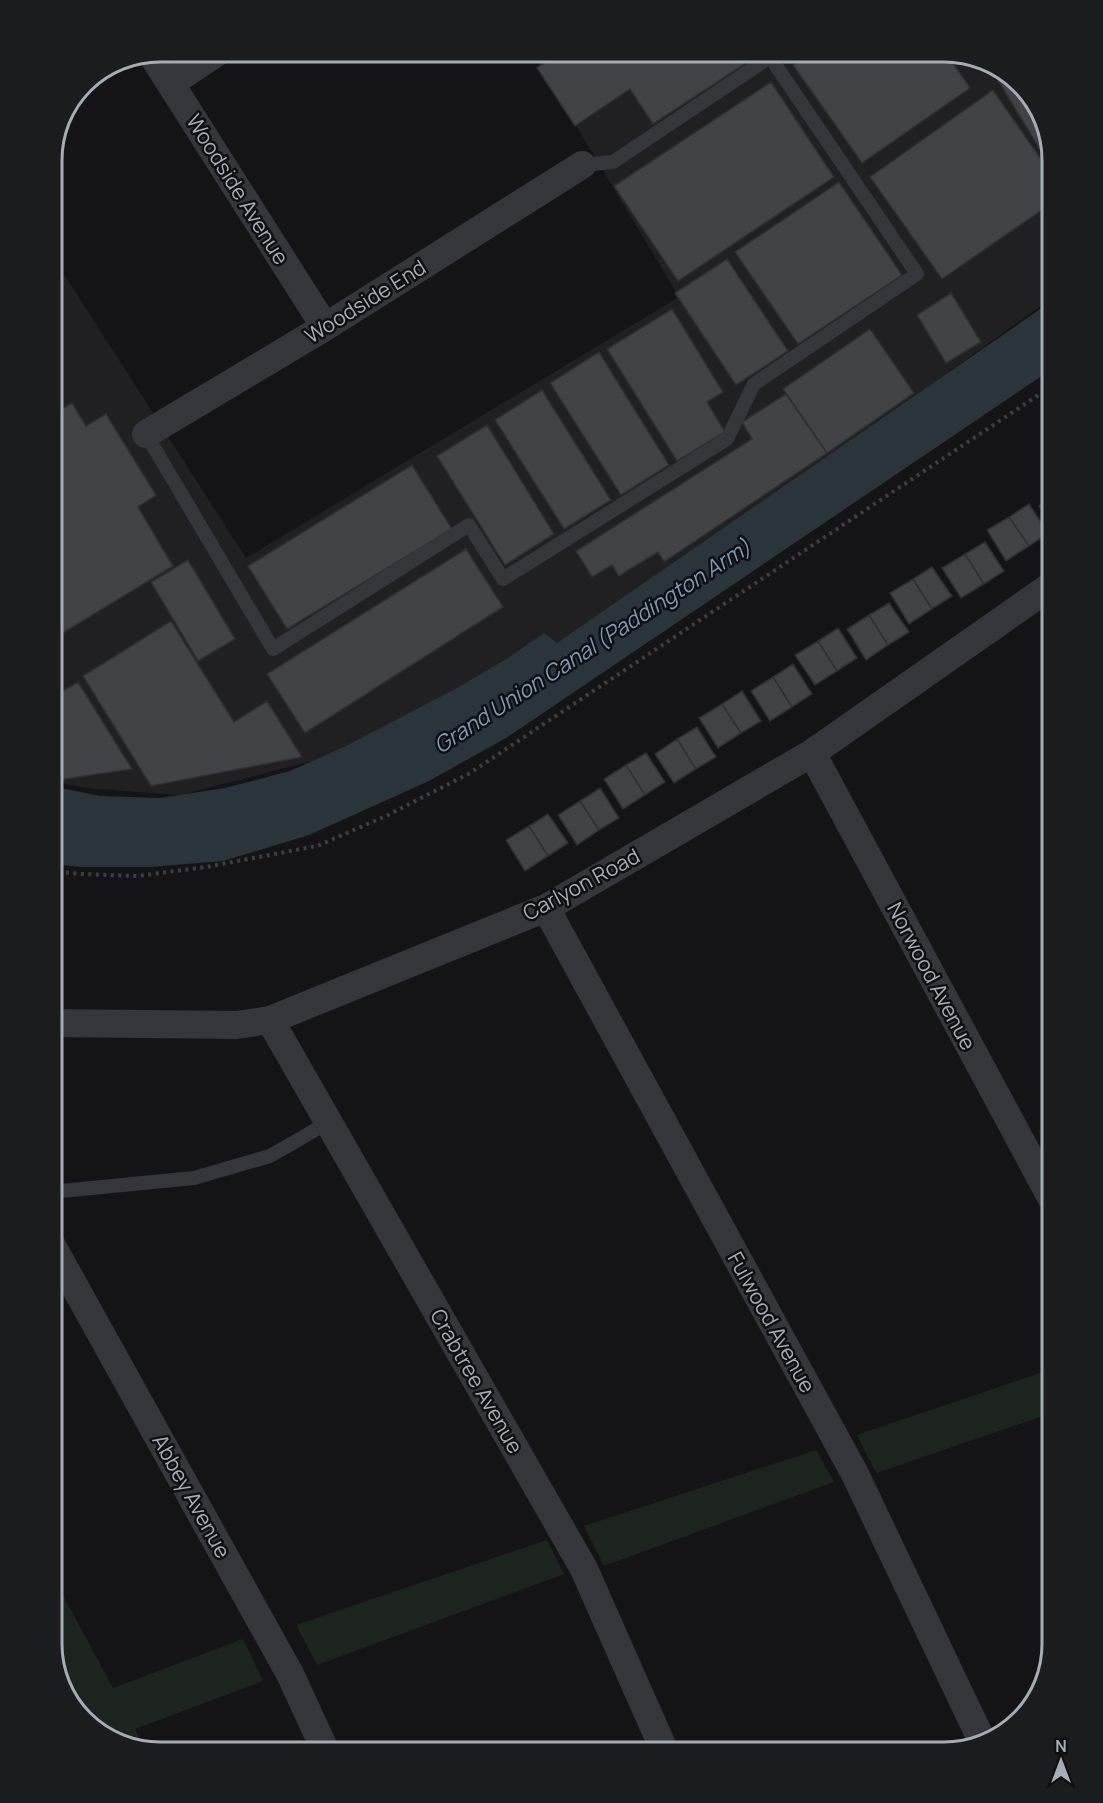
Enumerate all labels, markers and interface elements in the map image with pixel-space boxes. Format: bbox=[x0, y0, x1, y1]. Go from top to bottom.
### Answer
street label: Woodside Avenue bbox=[180, 108, 296, 270]
street label: Woodside End bbox=[299, 253, 431, 349]
water label: Grand Union Canal (Paddington Arm) bbox=[428, 532, 756, 760]
street label: Carlyon Road bbox=[518, 841, 644, 927]
street label: Norwood Avenue bbox=[881, 897, 983, 1055]
street label: Fulwood Avenue bbox=[722, 1247, 822, 1397]
street label: Crabtree Avenue bbox=[424, 1304, 530, 1458]
street label: Abbey Avenue bbox=[146, 1429, 238, 1563]
north arrow bbox=[1031, 1731, 1091, 1791]
text: N bbox=[1055, 1735, 1067, 1757]

